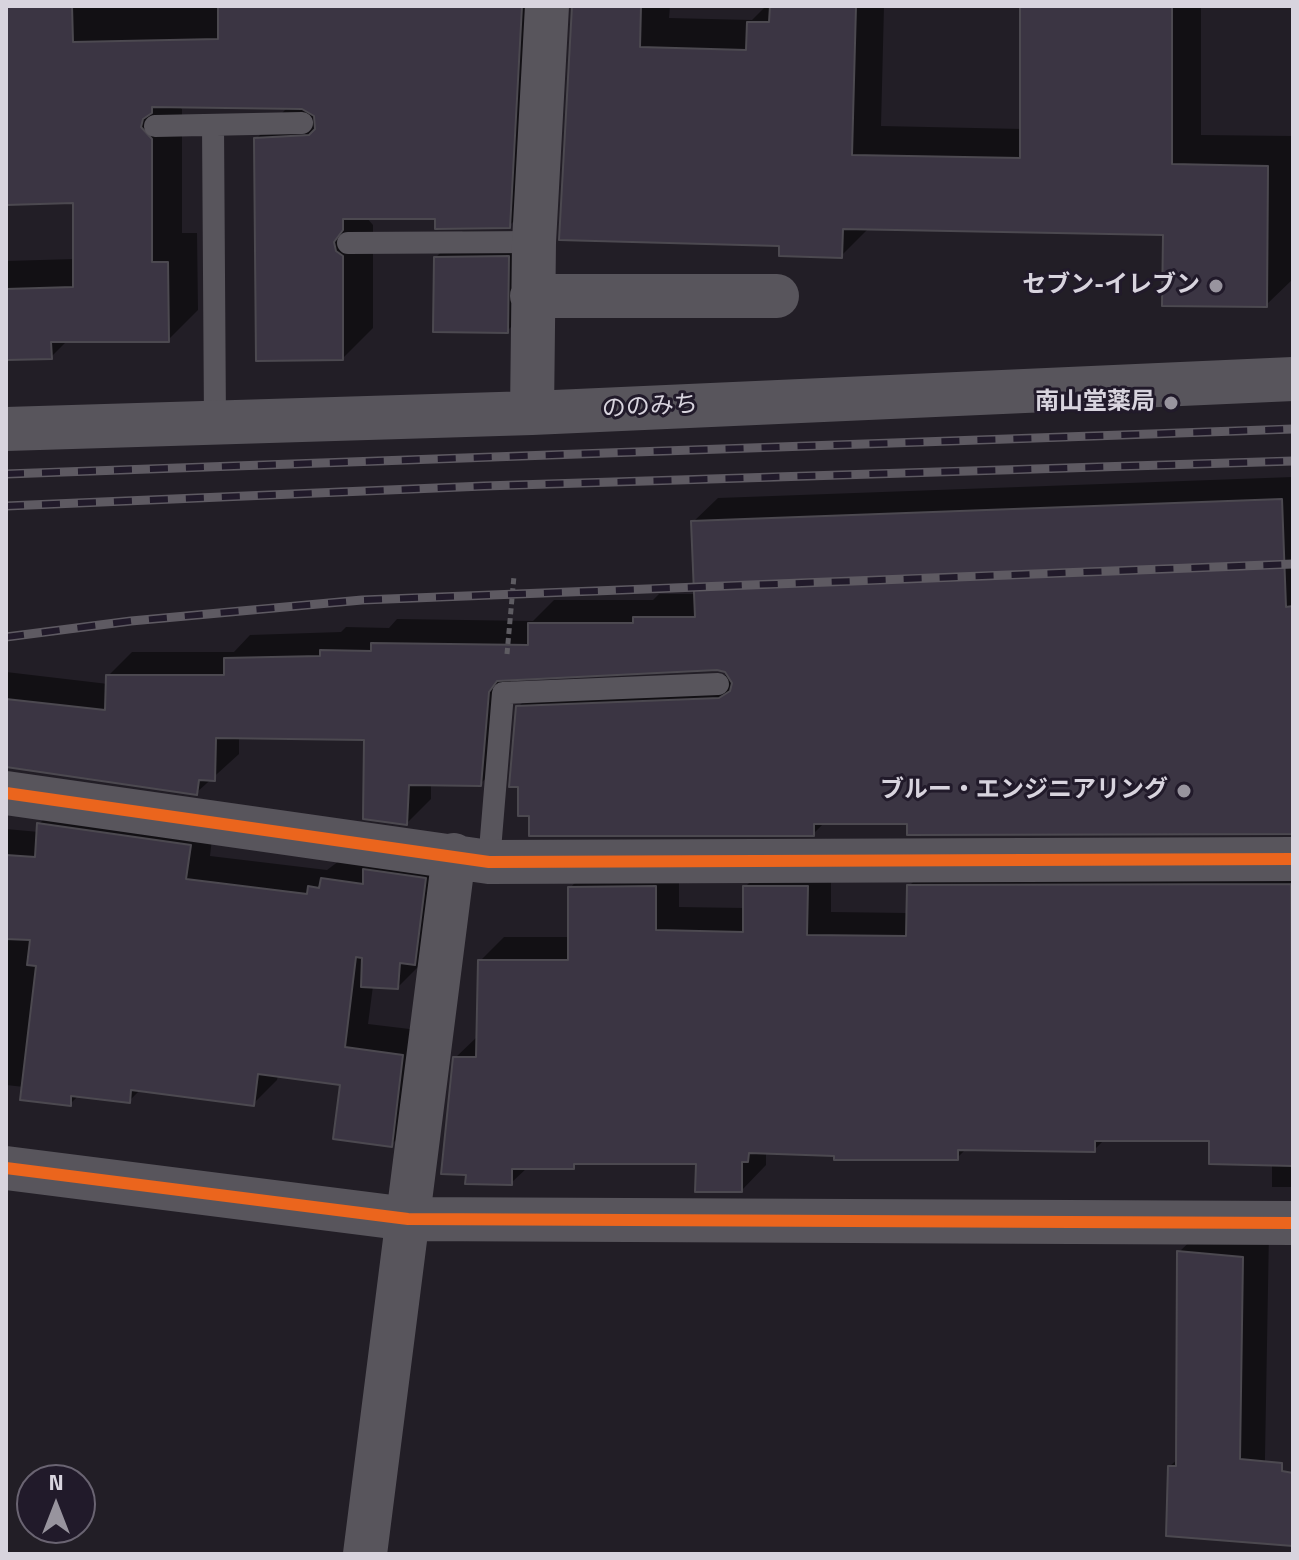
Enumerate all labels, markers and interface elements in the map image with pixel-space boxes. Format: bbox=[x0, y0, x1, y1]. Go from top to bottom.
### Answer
place label: セブン-イレブン bbox=[1022, 272, 1200, 300]
marker: セブン-イレブン bbox=[1207, 277, 1225, 295]
place label: 南山堂薬局 bbox=[1035, 389, 1155, 417]
street label: ののみち bbox=[601, 391, 699, 425]
marker: 南山堂薬局 bbox=[1162, 394, 1180, 412]
place label: ブルー・エンジニアリング bbox=[880, 777, 1168, 805]
marker: ブルー・エンジニアリング bbox=[1175, 782, 1193, 800]
north arrow bbox=[16, 1464, 96, 1544]
text: N bbox=[48, 1465, 64, 1499]

